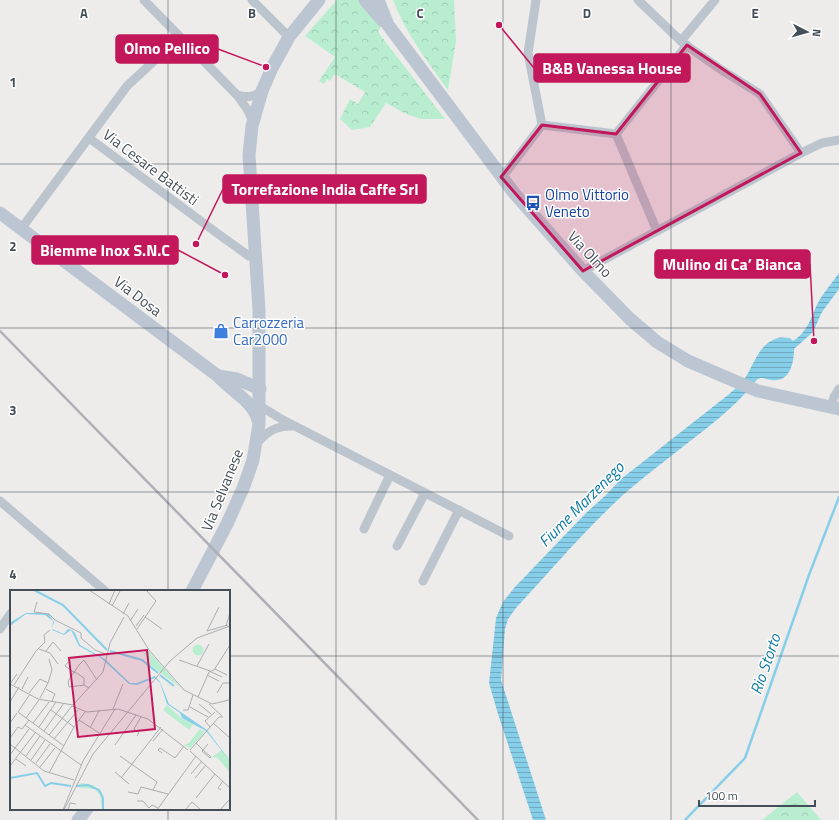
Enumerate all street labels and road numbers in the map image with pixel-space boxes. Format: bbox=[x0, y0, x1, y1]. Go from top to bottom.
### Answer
street label: Via Cesare Battisti bbox=[98, 123, 204, 211]
street label: Via Olmo bbox=[562, 225, 618, 283]
street label: Via Dosa bbox=[109, 270, 167, 322]
street label: Via Selvanese bbox=[195, 445, 249, 535]

